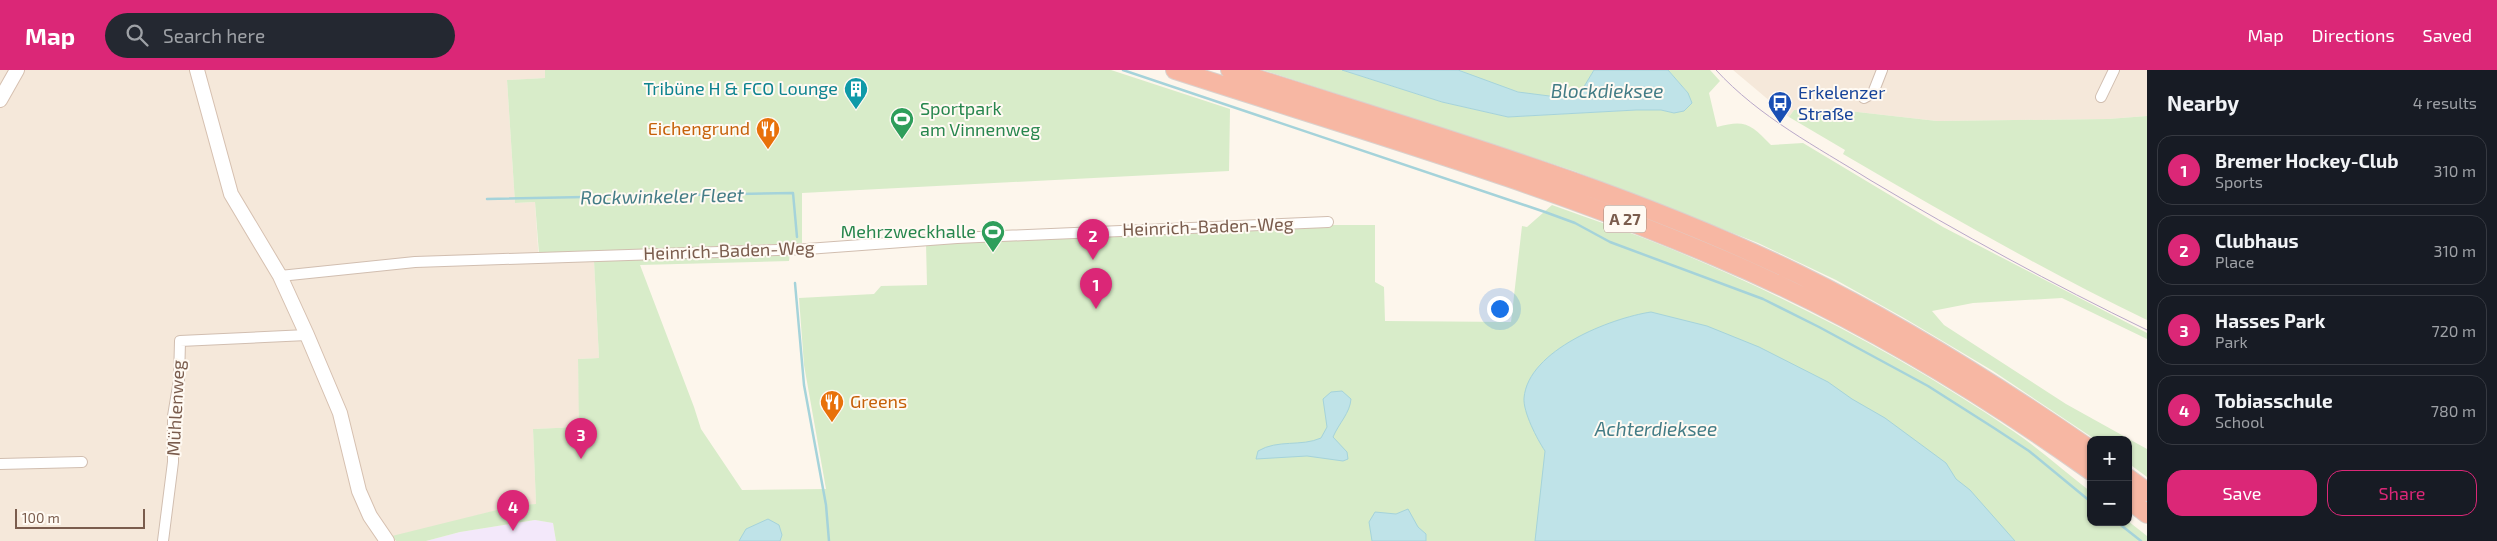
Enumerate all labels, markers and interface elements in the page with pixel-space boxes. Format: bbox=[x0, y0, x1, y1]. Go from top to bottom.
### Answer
search box bbox=[105, 13, 455, 58]
text: Map bbox=[25, 21, 75, 50]
icon: search bbox=[123, 21, 151, 49]
text: Search here bbox=[163, 24, 265, 47]
text: Map bbox=[2247, 24, 2284, 46]
text: Directions bbox=[2312, 24, 2395, 46]
text: Saved bbox=[2423, 24, 2472, 46]
building icon: Tribüne H & FCO Lounge bbox=[843, 76, 869, 110]
place label: Tribüne H & FCO Lounge bbox=[643, 77, 838, 99]
water label: Blockdieksee bbox=[1551, 79, 1663, 102]
place label: Erkelenzer Straße bbox=[1798, 81, 1885, 124]
bus stop icon: Erkelenzer Straße bbox=[1767, 90, 1793, 124]
text: Nearby bbox=[2167, 90, 2239, 115]
text: 4 results bbox=[2413, 93, 2477, 112]
place label: Sportpark am Vinnenweg bbox=[920, 97, 1040, 140]
sports icon: Sportpark am Vinnenweg bbox=[889, 106, 915, 140]
restaurant icon: Eichengrund bbox=[755, 116, 781, 150]
place label: Eichengrund bbox=[648, 117, 750, 139]
text: Bremer Hockey-Club bbox=[2215, 149, 2399, 172]
text: 1 bbox=[2181, 161, 2187, 180]
text: 310 m bbox=[2434, 161, 2476, 180]
text: Sports bbox=[2215, 172, 2263, 191]
water label: Rockwinkeler Fleet bbox=[580, 183, 745, 208]
road number: A 27 bbox=[1604, 206, 1646, 232]
street label: Heinrich-Baden-Weg bbox=[1122, 212, 1294, 240]
sports icon: Mehrzweckhalle bbox=[980, 219, 1006, 253]
pin: 2 bbox=[1077, 219, 1109, 260]
place label: Mehrzweckhalle bbox=[841, 220, 976, 242]
text: Clubhaus bbox=[2215, 229, 2299, 252]
street label: Heinrich-Baden-Weg bbox=[643, 236, 815, 264]
text: 2 bbox=[2179, 241, 2189, 260]
text: 310 m bbox=[2434, 241, 2476, 260]
text: Place bbox=[2215, 252, 2254, 271]
pin: 1 bbox=[1080, 268, 1112, 309]
your location bbox=[1487, 296, 1513, 322]
text: Hasses Park bbox=[2215, 309, 2325, 332]
text: 3 bbox=[2179, 321, 2189, 340]
text: 720 m bbox=[2432, 321, 2476, 340]
text: Park bbox=[2215, 332, 2248, 351]
street label: Mühlenweg bbox=[161, 359, 189, 457]
restaurant icon: Greens bbox=[819, 389, 845, 423]
text: Tobiasschule bbox=[2215, 389, 2333, 412]
place label: Greens bbox=[850, 390, 907, 412]
text: 4 bbox=[2179, 401, 2189, 420]
text: 780 m bbox=[2431, 401, 2476, 420]
text: School bbox=[2215, 412, 2264, 431]
water label: Achterdieksee bbox=[1594, 417, 1717, 440]
pin: 3 bbox=[565, 418, 597, 459]
map controls bbox=[2087, 436, 2132, 526]
button: + bbox=[2087, 436, 2132, 481]
button: Save bbox=[2167, 470, 2317, 516]
button: Share bbox=[2327, 470, 2477, 516]
button: − bbox=[2087, 481, 2132, 526]
pin: 4 bbox=[497, 490, 529, 531]
scale bar bbox=[15, 506, 145, 529]
text: 100 m bbox=[22, 509, 60, 526]

